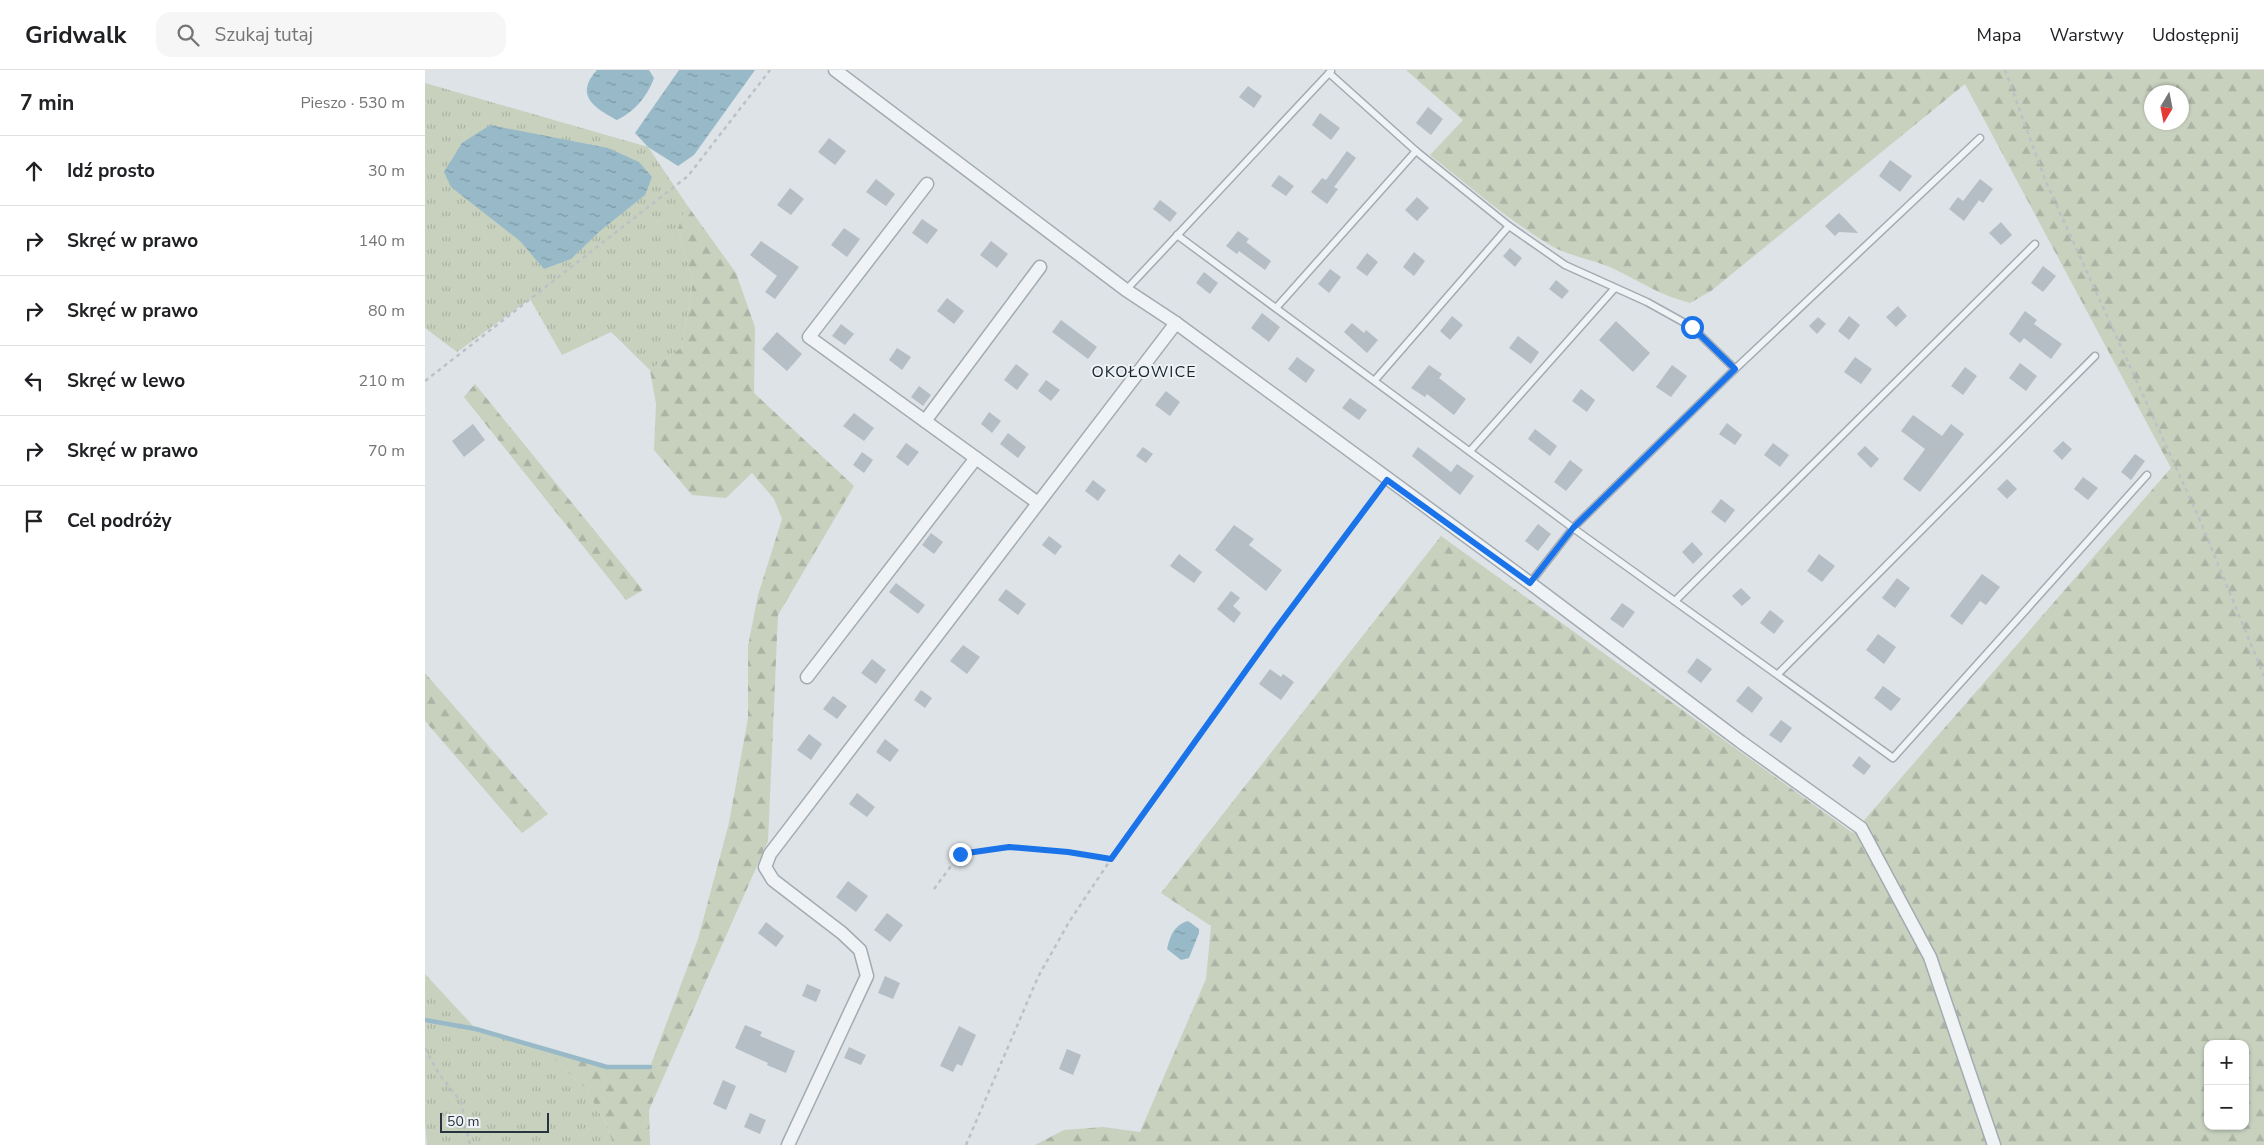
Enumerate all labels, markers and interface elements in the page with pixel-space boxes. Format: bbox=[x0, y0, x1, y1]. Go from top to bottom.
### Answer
search box bbox=[156, 12, 506, 57]
text: Gridwalk bbox=[25, 19, 126, 51]
icon: search bbox=[174, 21, 202, 49]
text: Szukaj tutaj bbox=[214, 22, 313, 48]
text: Mapa bbox=[1977, 23, 2021, 47]
text: Warstwy bbox=[2049, 23, 2124, 47]
text: Udostępnij bbox=[2152, 23, 2239, 47]
north arrow bbox=[2144, 85, 2189, 130]
text: 7 min bbox=[20, 89, 74, 117]
text: Pieszo · 530 m bbox=[300, 92, 405, 114]
icon: ahead bbox=[20, 157, 48, 185]
text: Idź prosto bbox=[67, 158, 155, 184]
text: 30 m bbox=[368, 160, 405, 182]
icon: right bbox=[20, 227, 48, 255]
text: Skręć w prawo bbox=[67, 228, 198, 254]
text: 140 m bbox=[358, 230, 405, 252]
icon: right bbox=[20, 297, 48, 325]
text: Skręć w prawo bbox=[67, 298, 198, 324]
text: 80 m bbox=[368, 300, 405, 322]
route start bbox=[1681, 316, 1704, 339]
district label: OKOŁOWICE bbox=[1091, 361, 1197, 383]
icon: left bbox=[20, 367, 48, 395]
text: Skręć w lewo bbox=[67, 368, 185, 394]
text: 210 m bbox=[358, 370, 405, 392]
icon: right bbox=[20, 437, 48, 465]
text: Skręć w prawo bbox=[67, 438, 198, 464]
text: 70 m bbox=[368, 440, 405, 462]
icon: arrive bbox=[20, 507, 48, 535]
text: Cel podróży bbox=[67, 508, 171, 534]
route end bbox=[949, 843, 972, 866]
map controls bbox=[2204, 1040, 2249, 1130]
button: + bbox=[2204, 1040, 2249, 1085]
button: − bbox=[2204, 1085, 2249, 1130]
scale bar bbox=[440, 1110, 549, 1133]
text: 50 m bbox=[447, 1112, 479, 1131]

